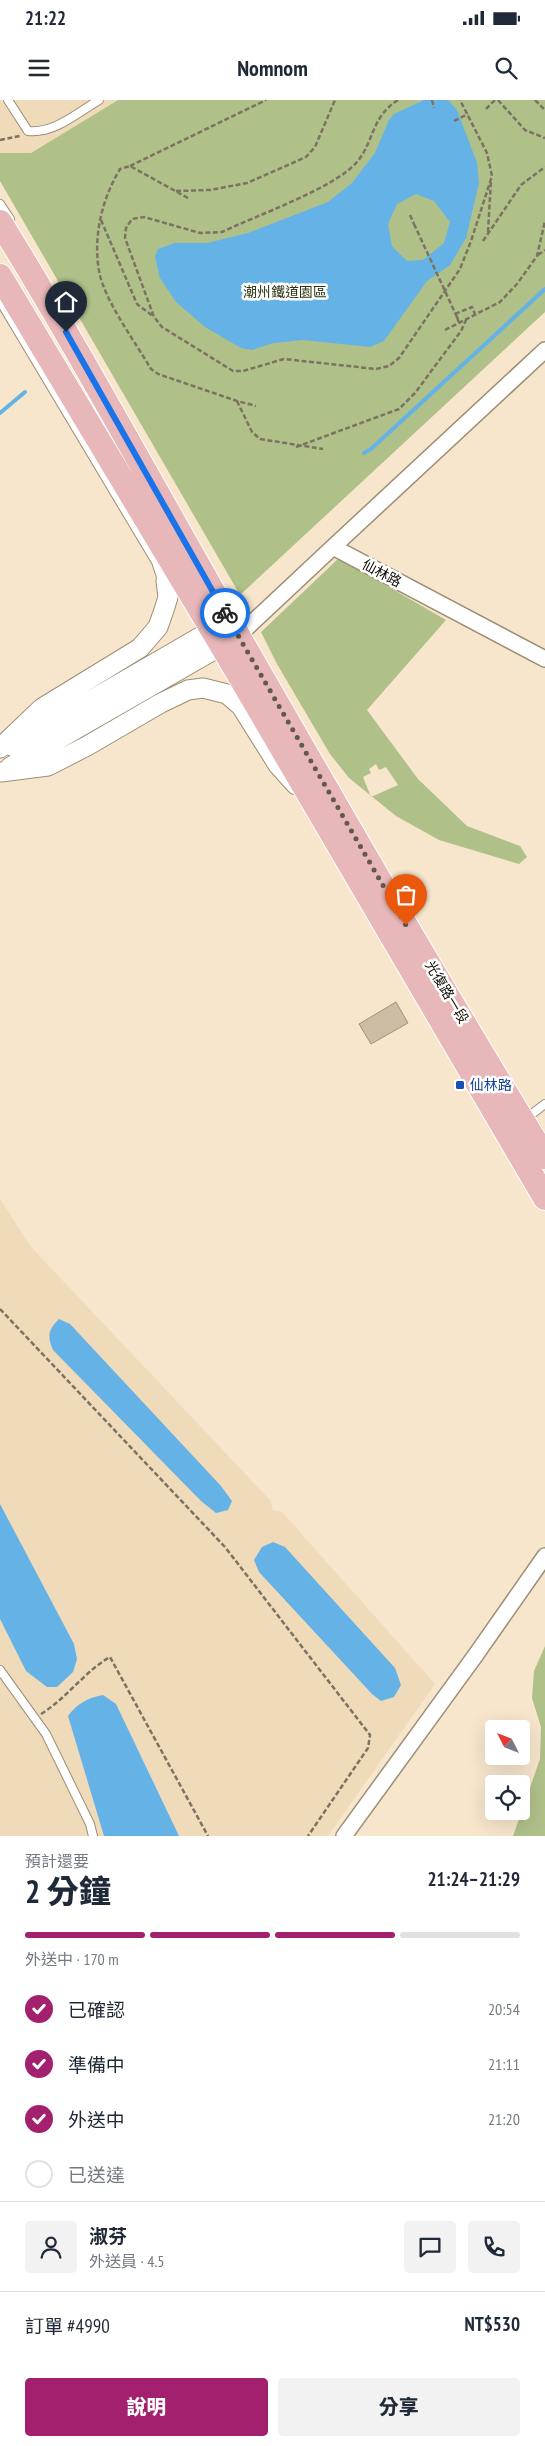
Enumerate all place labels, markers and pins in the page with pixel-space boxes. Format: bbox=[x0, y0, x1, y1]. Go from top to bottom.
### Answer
pin bbox=[45, 281, 87, 332]
pin bbox=[385, 874, 427, 925]
place label: 仙林路 bbox=[470, 1076, 512, 1094]
marker: 仙林路 bbox=[454, 1079, 466, 1091]

